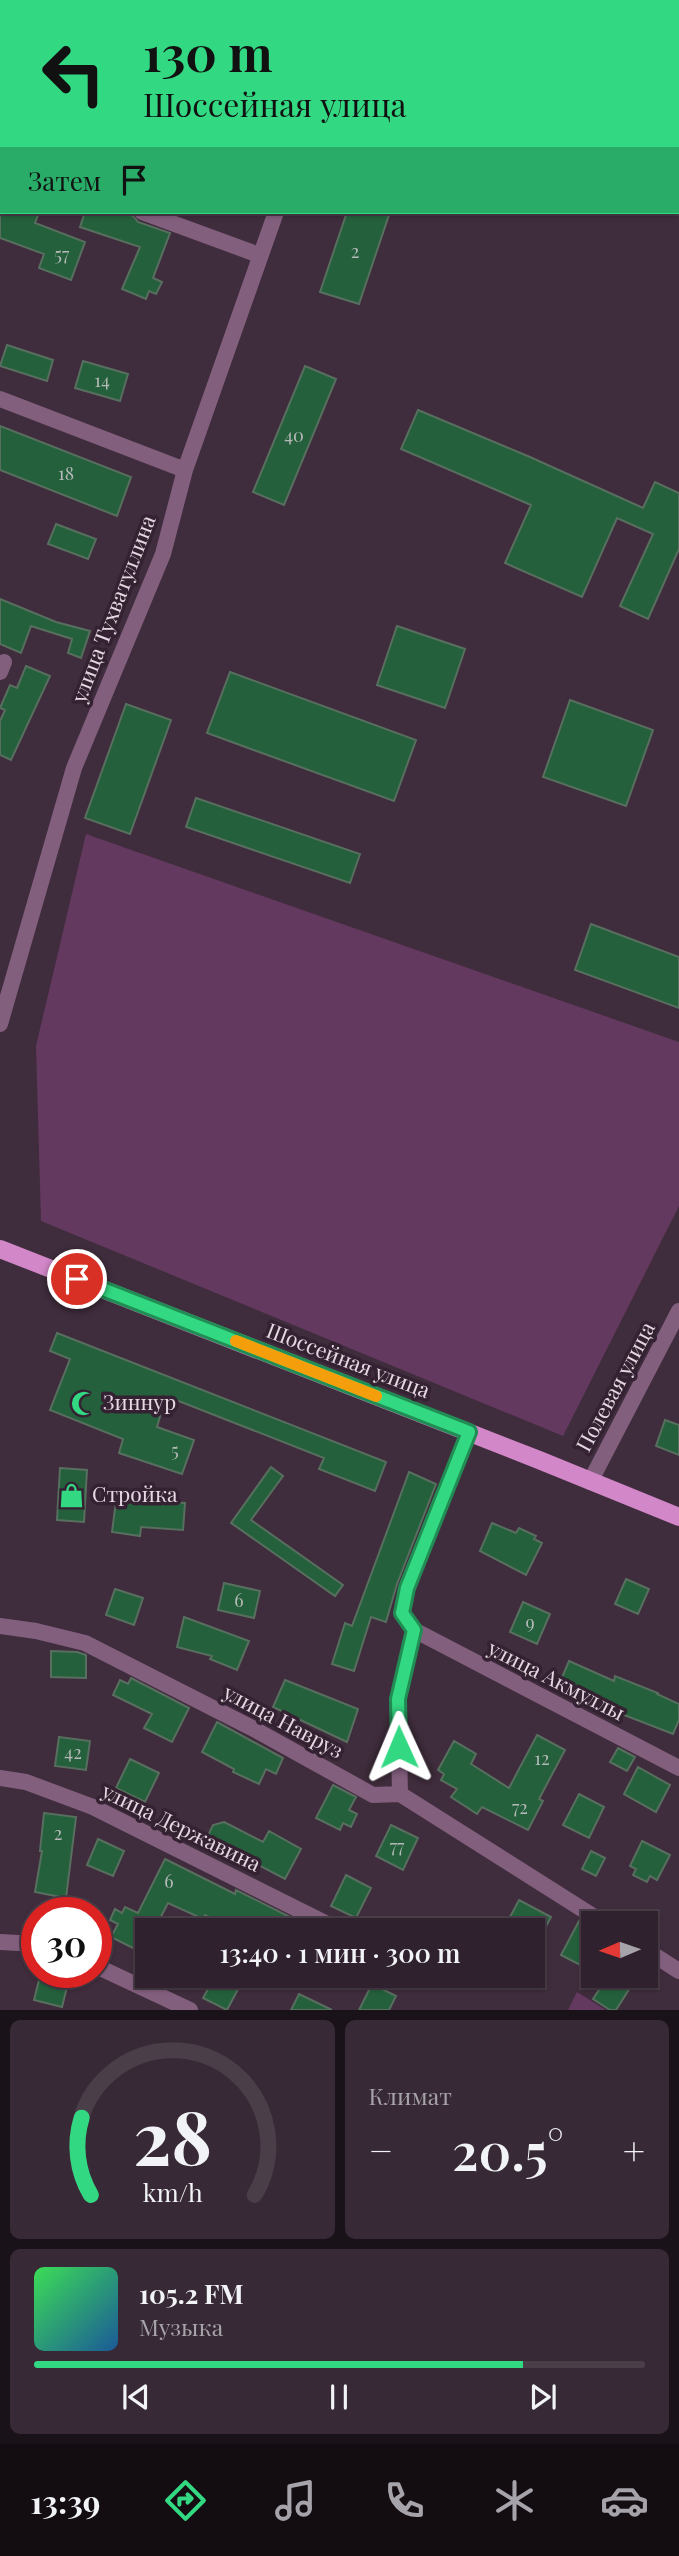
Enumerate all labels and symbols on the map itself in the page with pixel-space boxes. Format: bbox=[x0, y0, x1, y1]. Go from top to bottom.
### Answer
house number: 2 bbox=[351, 239, 359, 263]
house number: 57 bbox=[55, 242, 70, 266]
house number: 14 bbox=[94, 368, 110, 392]
house number: 40 bbox=[284, 423, 304, 447]
house number: 18 bbox=[58, 461, 74, 485]
street label: улица Тухватуллина bbox=[63, 510, 161, 707]
pin bbox=[47, 1249, 107, 1309]
street label: Шоссейная улица bbox=[263, 1315, 435, 1403]
street label: Полевая улица bbox=[568, 1316, 660, 1456]
place label: Зиннур bbox=[103, 1387, 176, 1415]
mosque icon: Зиннур bbox=[69, 1389, 97, 1417]
house number: 5 bbox=[171, 1438, 179, 1462]
place label: Стройка bbox=[92, 1479, 178, 1507]
shop icon: Стройка bbox=[58, 1481, 86, 1509]
house number: 6 bbox=[234, 1588, 244, 1612]
house number: 9 bbox=[525, 1610, 535, 1634]
street label: улица Акмуллы bbox=[483, 1632, 630, 1726]
street label: улица Навруз bbox=[218, 1676, 349, 1764]
position arrow bbox=[362, 1710, 436, 1784]
house number: 42 bbox=[64, 1740, 82, 1764]
house number: 12 bbox=[534, 1746, 550, 1770]
street label: улица Державина bbox=[97, 1775, 266, 1877]
house number: 72 bbox=[512, 1795, 528, 1819]
house number: 2 bbox=[54, 1821, 62, 1845]
house number: 77 bbox=[390, 1834, 405, 1858]
house number: 6 bbox=[164, 1869, 174, 1893]
speed limit sign: 30 bbox=[21, 1897, 112, 1988]
north arrow bbox=[581, 1911, 658, 1988]

